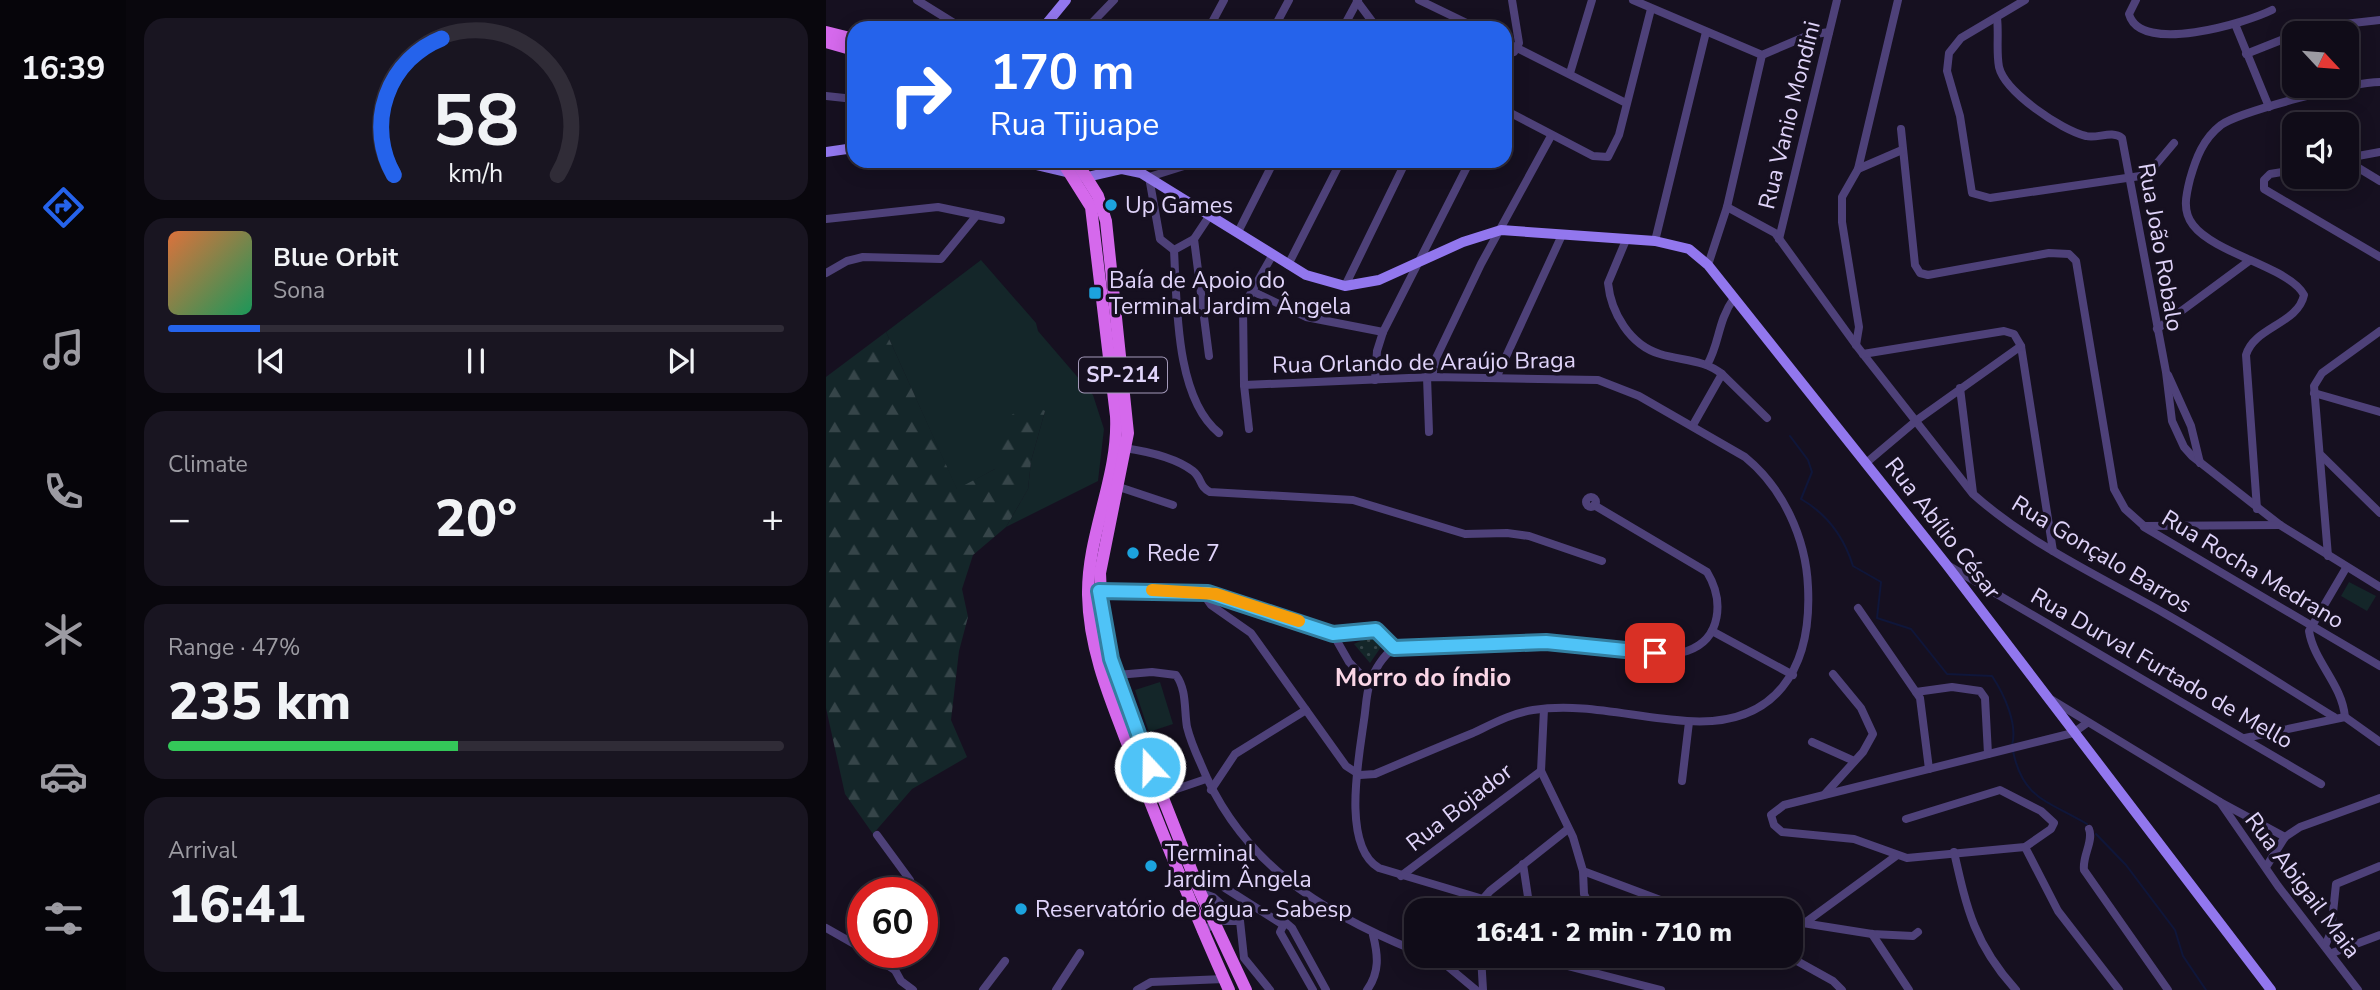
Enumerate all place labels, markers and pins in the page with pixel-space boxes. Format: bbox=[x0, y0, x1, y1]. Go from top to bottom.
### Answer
place label: Up Games bbox=[1125, 190, 1233, 221]
marker: Up Games bbox=[1103, 197, 1119, 213]
place label: Baía de Apoio do Terminal Jardim Ângela bbox=[1109, 265, 1351, 322]
marker: Baía de Apoio do Terminal Jardim Ângela bbox=[1087, 285, 1103, 301]
place label: Rede 7 bbox=[1147, 538, 1220, 569]
marker: Rede 7 bbox=[1125, 545, 1141, 561]
pin bbox=[1625, 623, 1685, 683]
place label: Terminal Jardim Ângela bbox=[1164, 838, 1312, 895]
marker: Terminal Jardim Ângela bbox=[1143, 858, 1159, 874]
place label: Reservatório de água - Sabesp bbox=[1035, 894, 1352, 925]
marker: Reservatório de água - Sabesp bbox=[1013, 901, 1029, 917]

